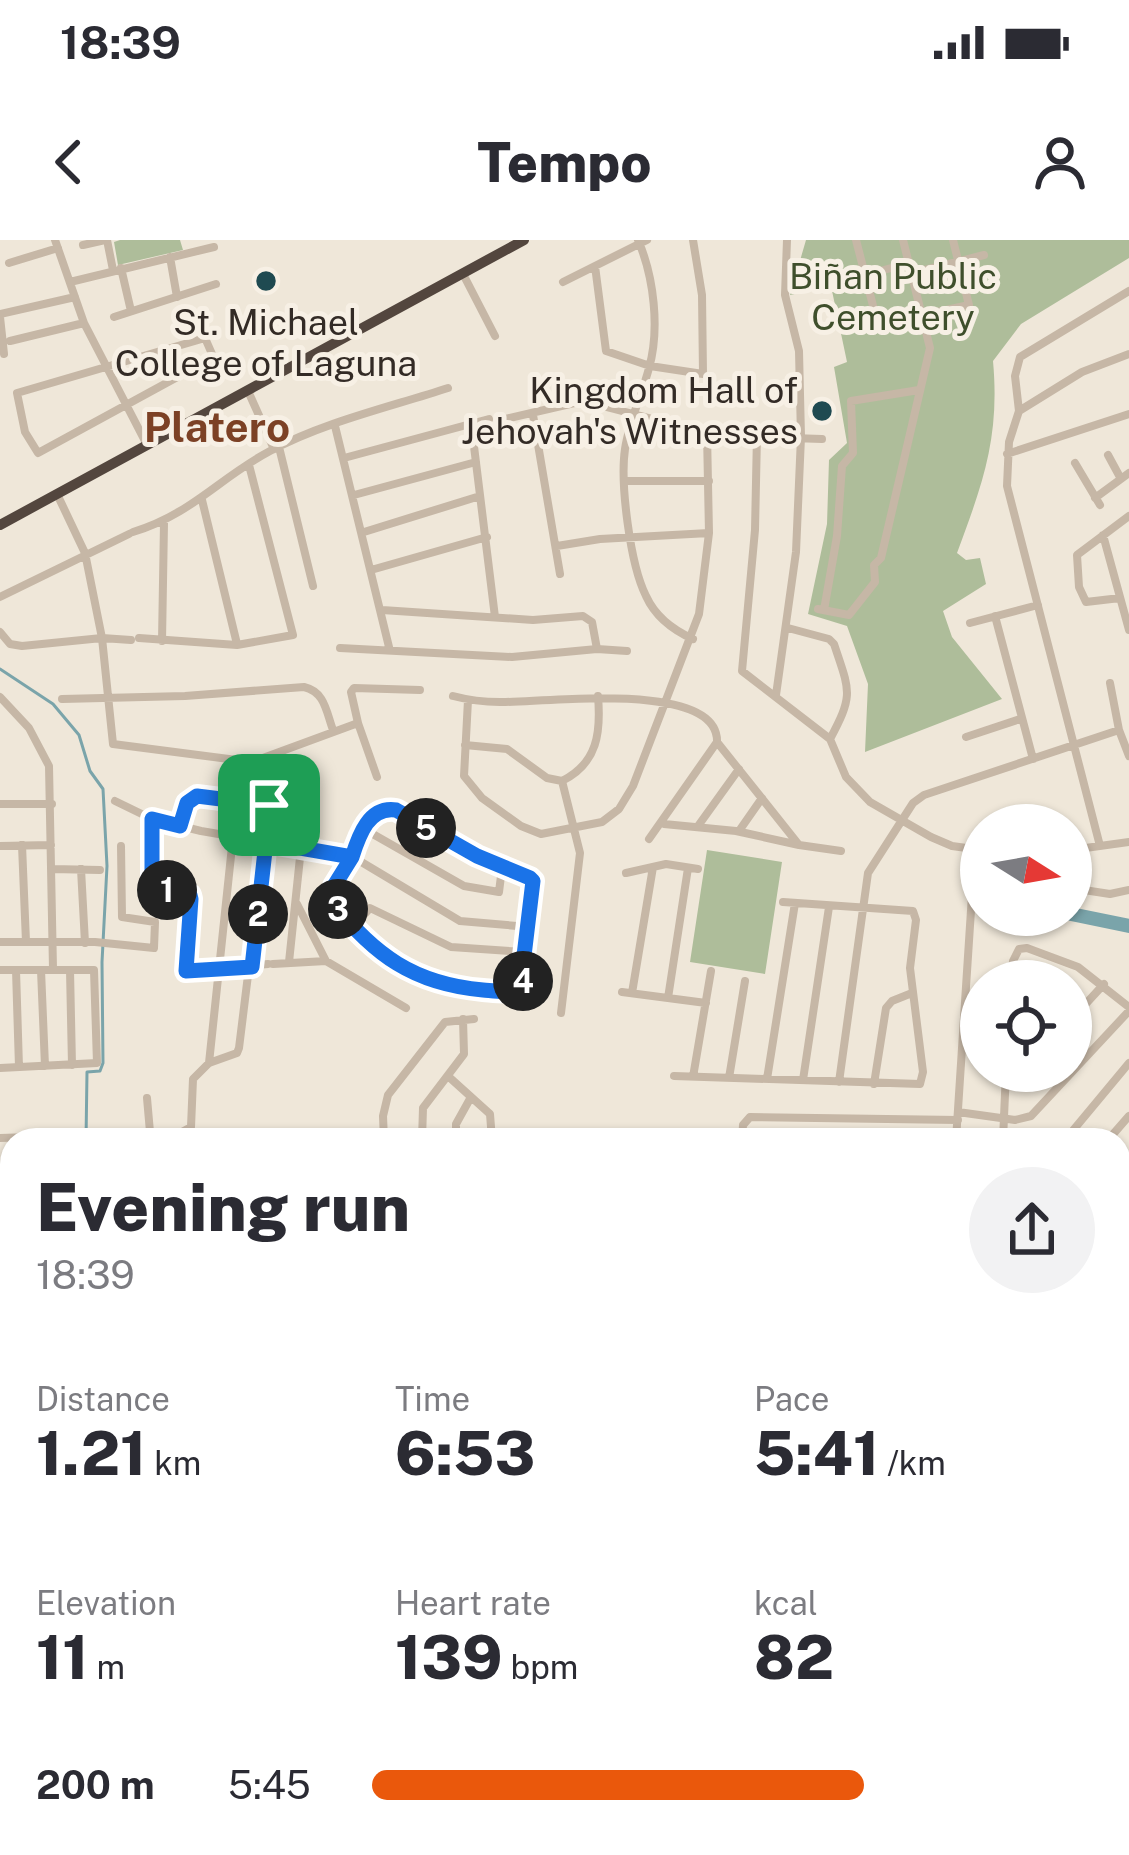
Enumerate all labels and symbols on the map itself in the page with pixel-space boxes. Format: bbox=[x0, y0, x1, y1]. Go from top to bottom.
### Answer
park label: Biñan Public Cemetery bbox=[789, 255, 997, 338]
marker: St. Michael College of Laguna bbox=[253, 268, 279, 294]
place label: St. Michael College of Laguna bbox=[115, 301, 417, 384]
place label: Kingdom Hall of Jehovah's Witnesses bbox=[461, 369, 798, 452]
marker: Kingdom Hall of Jehovah's Witnesses bbox=[809, 398, 835, 424]
district label: Platero bbox=[144, 402, 290, 451]
pin bbox=[218, 754, 320, 856]
pin: 5 bbox=[396, 798, 456, 858]
north arrow bbox=[960, 804, 1092, 936]
pin: 1 bbox=[137, 860, 197, 920]
pin: 3 bbox=[308, 879, 368, 939]
pin: 2 bbox=[228, 884, 288, 944]
pin: 4 bbox=[493, 951, 553, 1011]

